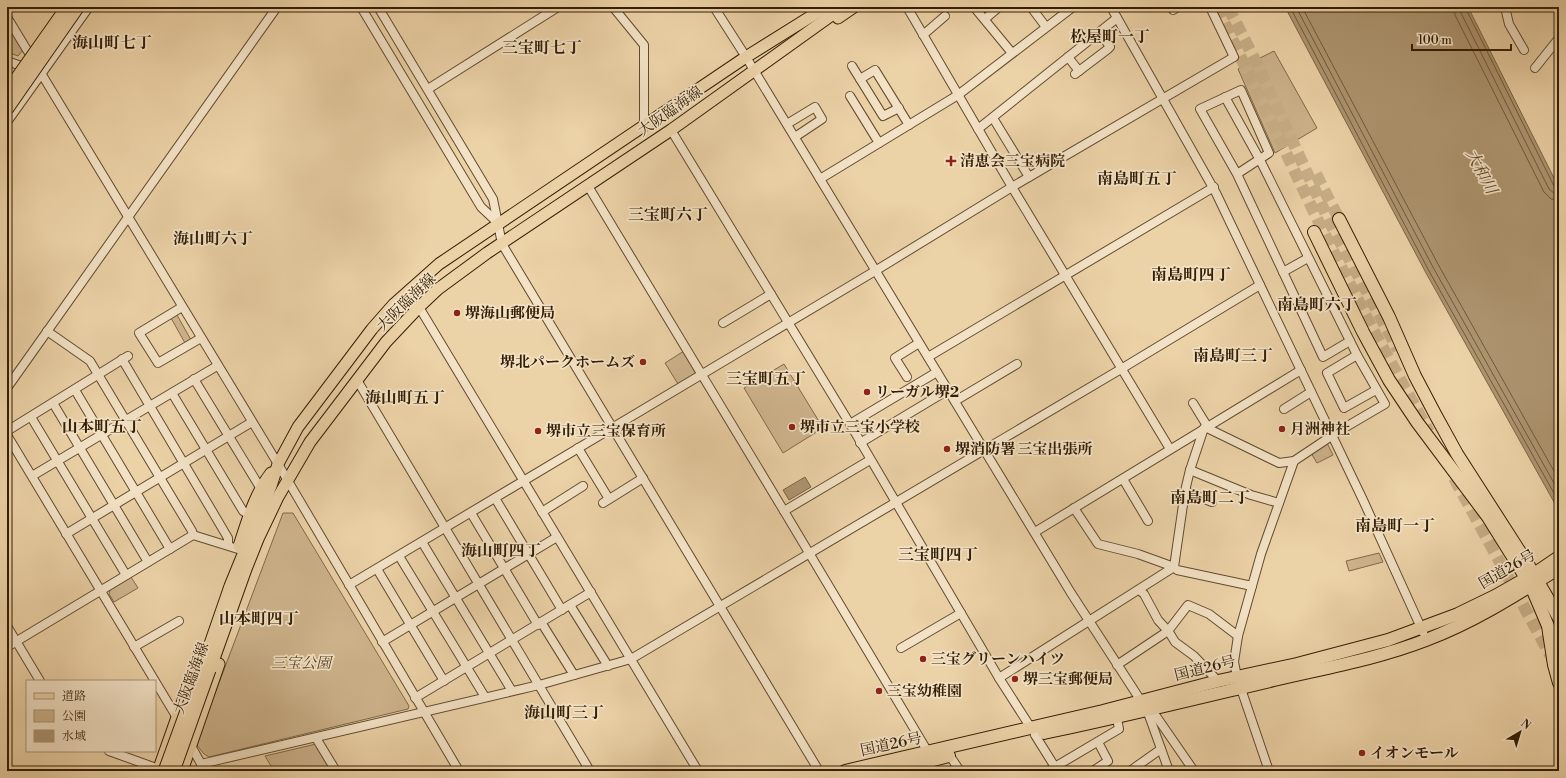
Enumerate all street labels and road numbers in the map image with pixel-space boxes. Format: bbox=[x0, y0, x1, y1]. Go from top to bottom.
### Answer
street label: 大阪臨海線 bbox=[634, 82, 706, 141]
street label: 大阪臨海線 bbox=[373, 269, 440, 335]
street label: 国道26号 bbox=[1475, 546, 1539, 593]
street label: 大阪臨海線 bbox=[170, 640, 213, 717]
street label: 国道26号 bbox=[1172, 652, 1238, 685]
street label: 国道26号 bbox=[858, 729, 924, 760]

